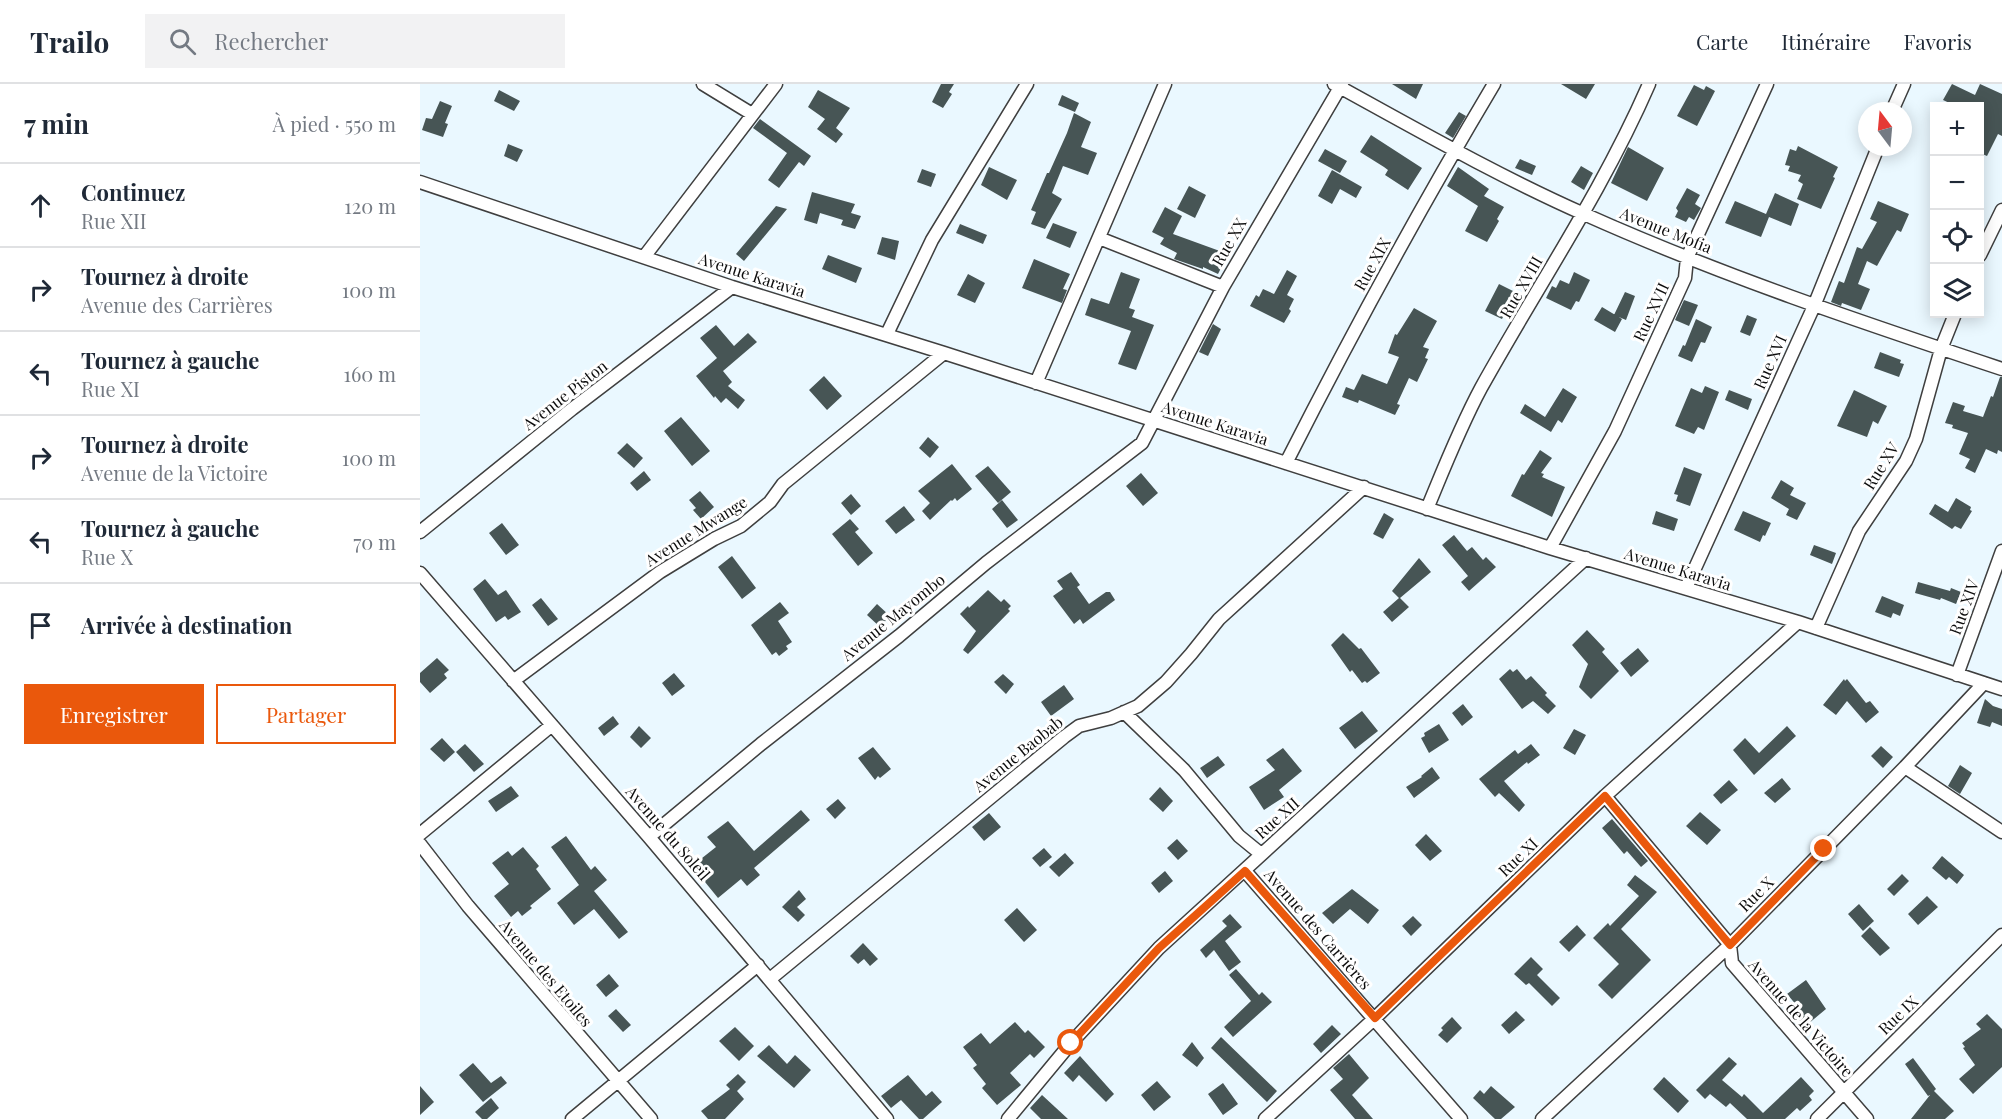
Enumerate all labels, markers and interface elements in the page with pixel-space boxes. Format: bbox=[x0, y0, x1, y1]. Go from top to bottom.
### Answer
search box bbox=[145, 14, 565, 68]
text: Trailo bbox=[30, 23, 109, 60]
icon: search bbox=[166, 25, 199, 58]
text: Rechercher bbox=[214, 26, 328, 56]
text: Carte bbox=[1696, 27, 1748, 55]
text: Itinéraire bbox=[1781, 27, 1871, 55]
text: Favoris bbox=[1904, 27, 1972, 55]
north arrow bbox=[1858, 102, 1912, 156]
map controls bbox=[1930, 102, 1984, 318]
button: + bbox=[1930, 102, 1984, 156]
text: 7 min bbox=[24, 106, 89, 141]
text: À pied · 550 m bbox=[273, 110, 396, 137]
button: − bbox=[1930, 156, 1984, 210]
text: Continuez bbox=[81, 177, 185, 207]
icon: ahead bbox=[24, 189, 57, 222]
text: 120 m bbox=[344, 192, 396, 219]
street label: Avenue Mofia bbox=[1616, 201, 1715, 257]
text: Rue XII bbox=[81, 207, 147, 234]
button: locate bbox=[1930, 210, 1984, 264]
street label: Rue XX bbox=[1207, 213, 1251, 269]
street label: Rue XIX bbox=[1349, 233, 1395, 294]
street label: Avenue Karavia bbox=[695, 247, 808, 302]
street label: Rue XVIII bbox=[1494, 252, 1547, 321]
text: Tournez à droite bbox=[81, 261, 249, 291]
button: layers bbox=[1930, 264, 1984, 318]
icon: right bbox=[24, 273, 57, 306]
text: 100 m bbox=[342, 276, 396, 303]
street label: Rue XVII bbox=[1628, 279, 1673, 345]
text: Avenue des Carrières bbox=[81, 291, 273, 318]
street label: Rue XVI bbox=[1748, 331, 1791, 392]
text: Tournez à gauche bbox=[81, 345, 259, 375]
street label: Avenue Piston bbox=[517, 355, 612, 435]
icon: left bbox=[24, 357, 57, 390]
text: 160 m bbox=[344, 360, 396, 387]
text: Rue XI bbox=[81, 375, 140, 402]
street label: Avenue Karavia bbox=[1158, 395, 1271, 450]
text: Tournez à droite bbox=[81, 429, 249, 459]
street label: Rue XV bbox=[1858, 437, 1904, 493]
icon: right bbox=[24, 441, 57, 474]
text: 100 m bbox=[342, 444, 396, 471]
text: Avenue de la Victoire bbox=[81, 459, 268, 486]
street label: Avenue Mwange bbox=[640, 491, 751, 571]
text: Tournez à gauche bbox=[81, 513, 259, 543]
icon: left bbox=[24, 525, 57, 558]
text: 70 m bbox=[353, 528, 396, 555]
street label: Avenue Karavia bbox=[1621, 542, 1734, 595]
text: Rue X bbox=[81, 543, 133, 570]
street label: Avenue Mayombo bbox=[836, 568, 949, 665]
street label: Rue XIV bbox=[1944, 576, 1983, 637]
icon: arrive bbox=[24, 609, 57, 642]
text: Arrivée à destination bbox=[81, 610, 292, 640]
button: Enregistrer bbox=[24, 684, 204, 744]
button: Partager bbox=[216, 684, 396, 744]
street label: Avenue Baobab bbox=[968, 711, 1067, 797]
street label: Avenue du Soleil bbox=[621, 780, 715, 885]
street label: Rue XII bbox=[1250, 792, 1303, 843]
street label: Rue XI bbox=[1493, 833, 1542, 881]
route end bbox=[1810, 835, 1836, 861]
street label: Avenue des Carrières bbox=[1259, 863, 1377, 993]
street label: Rue X bbox=[1733, 871, 1778, 916]
street label: Avenue des Etoiles bbox=[495, 914, 597, 1031]
street label: Avenue de la Victoire bbox=[1744, 954, 1858, 1081]
street label: Rue IX bbox=[1873, 990, 1923, 1039]
route start bbox=[1057, 1029, 1083, 1055]

